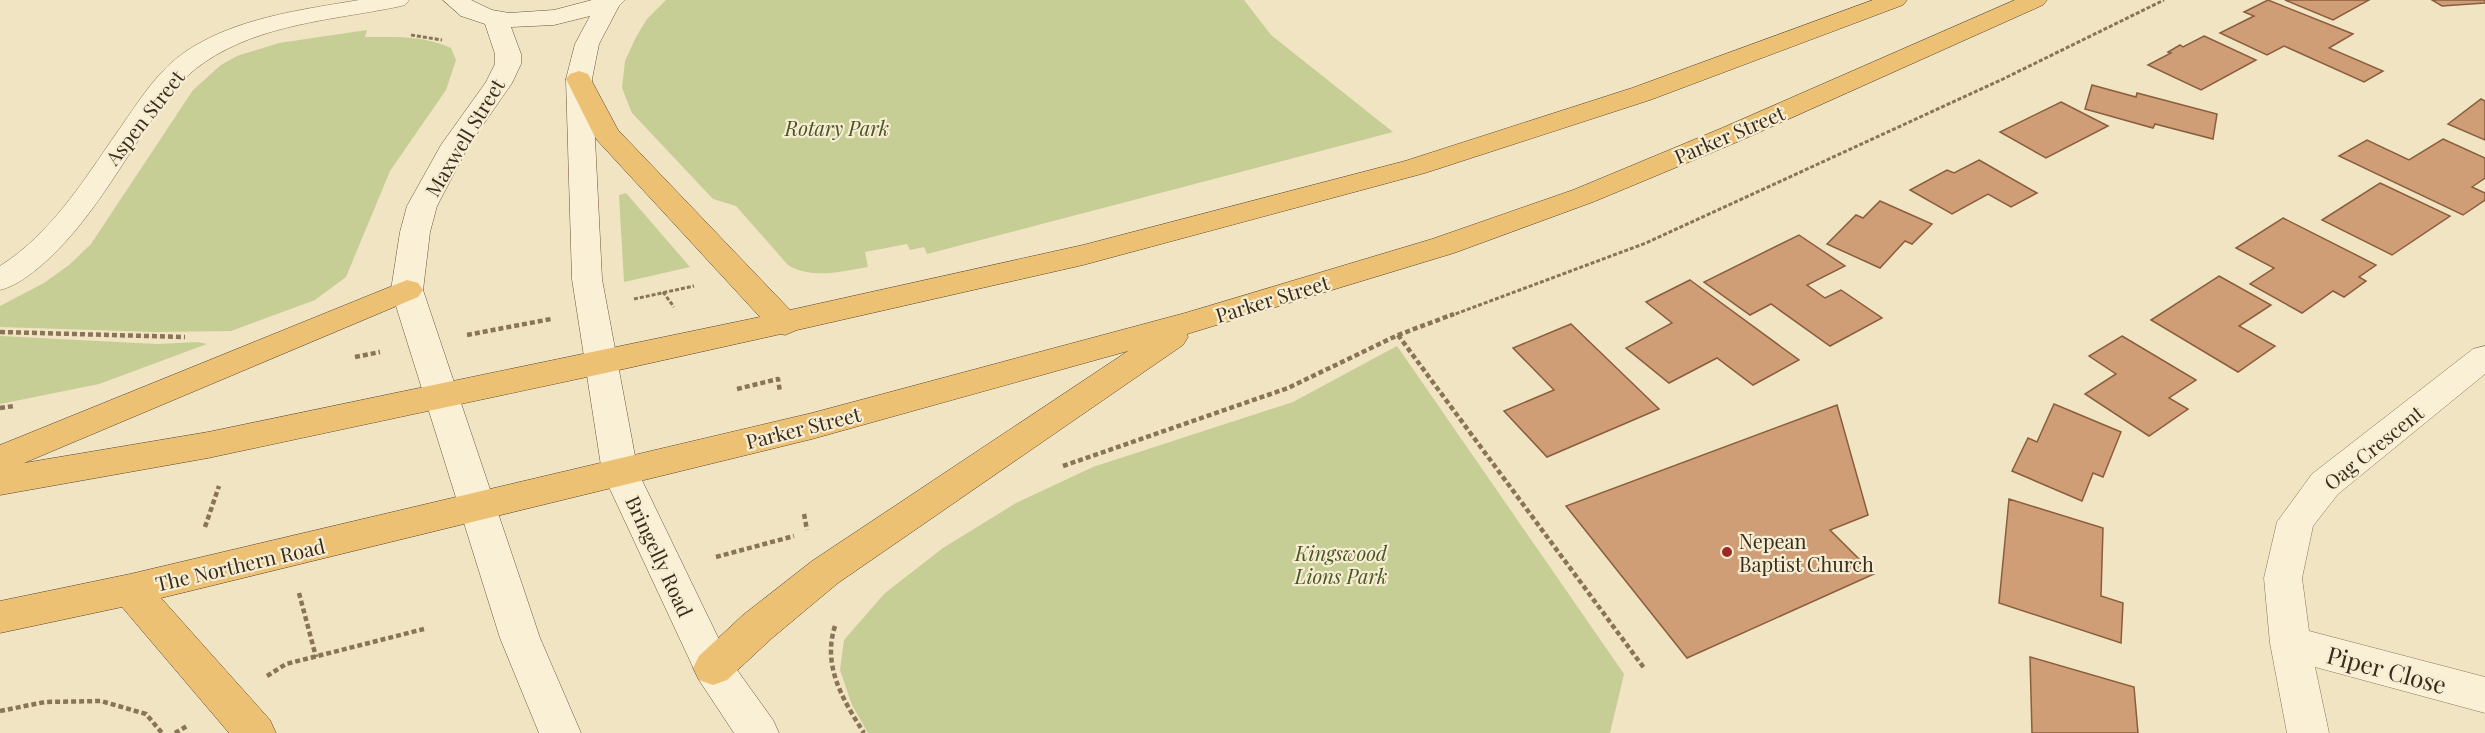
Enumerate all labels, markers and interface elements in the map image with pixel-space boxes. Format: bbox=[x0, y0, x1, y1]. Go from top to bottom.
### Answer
street label: Aspen Street bbox=[98, 63, 190, 171]
street label: Maxwell Street bbox=[418, 72, 510, 201]
street label: Parker Street bbox=[1670, 98, 1789, 169]
park label: Rotary Park bbox=[784, 114, 889, 141]
street label: Parker Street bbox=[1212, 268, 1333, 328]
street label: Oag Crescent bbox=[2318, 398, 2429, 495]
street label: Parker Street bbox=[743, 399, 864, 454]
street label: Bringelly Road bbox=[620, 491, 700, 621]
place label: Nepean Baptist Church bbox=[1739, 527, 1874, 577]
street label: The Northern Road bbox=[153, 531, 328, 597]
park label: Kingswood Lions Park bbox=[1294, 539, 1388, 589]
marker: Nepean Baptist Church bbox=[1720, 545, 1734, 559]
street label: Piper Close bbox=[2324, 638, 2450, 700]

